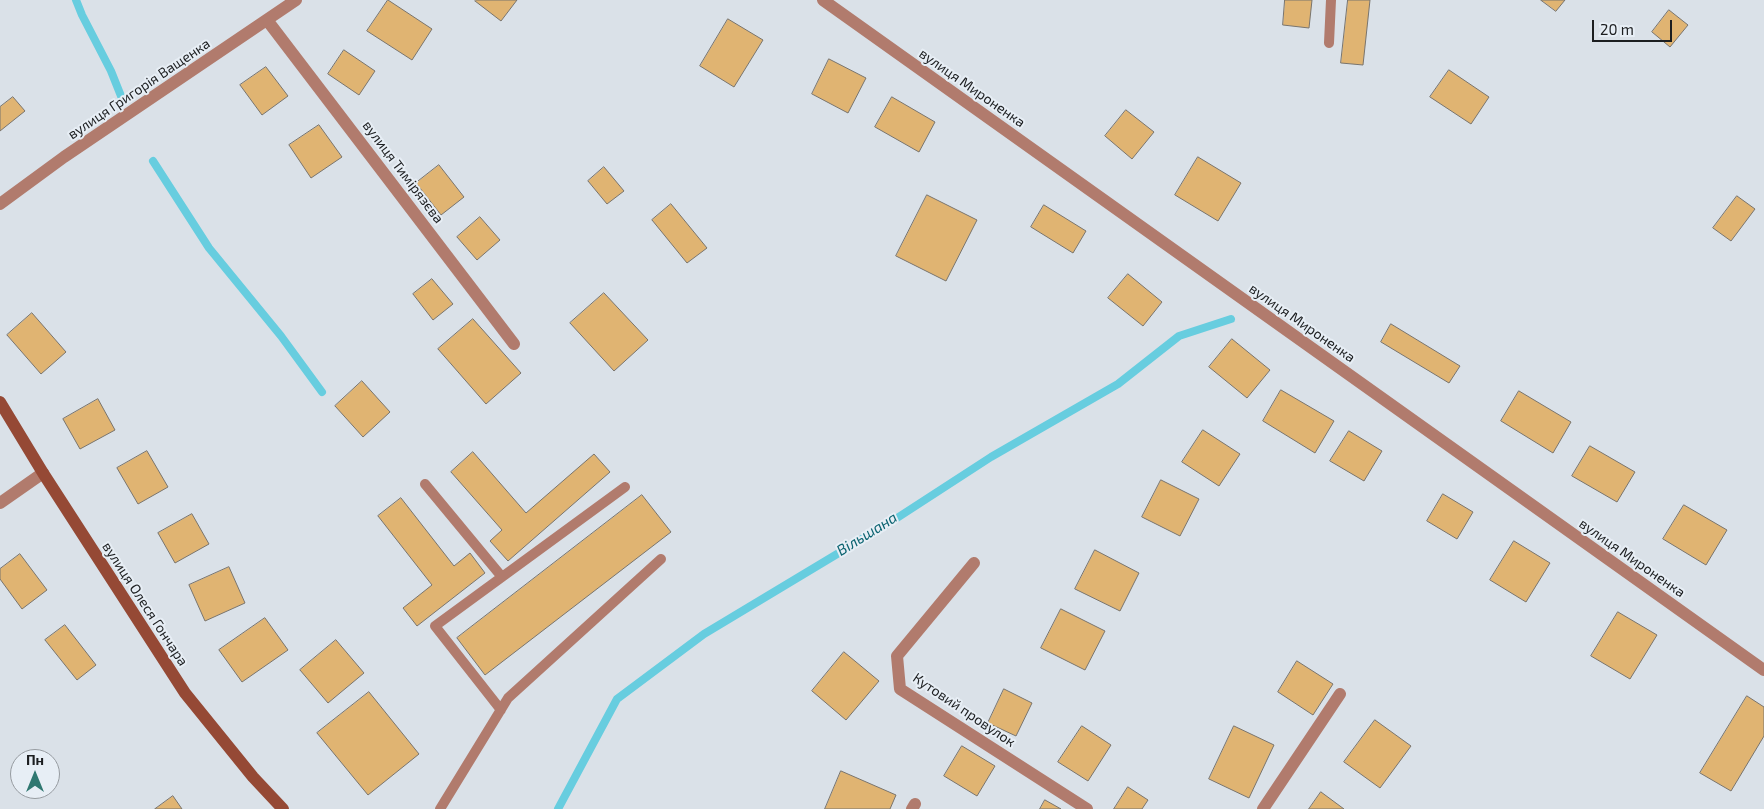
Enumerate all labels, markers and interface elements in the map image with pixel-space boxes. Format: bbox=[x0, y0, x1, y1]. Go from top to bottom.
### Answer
scale bar bbox=[1594, 10, 1674, 42]
text: 20 m bbox=[1600, 20, 1634, 38]
street label: вулиця Григорія Ващенка bbox=[65, 35, 213, 143]
street label: вулиця Мироненка bbox=[916, 45, 1028, 131]
street label: вулиця Тимірязєва bbox=[359, 117, 447, 227]
street label: вулиця Мироненка bbox=[1246, 280, 1358, 366]
water label: Вільшана bbox=[833, 508, 901, 560]
street label: вулиця Мироненка bbox=[1576, 515, 1688, 601]
street label: вулиця Олеся Гончара bbox=[99, 539, 191, 669]
street label: Кутовий провулок bbox=[910, 670, 1018, 750]
north arrow bbox=[10, 749, 60, 799]
text: Пн bbox=[26, 751, 44, 768]

